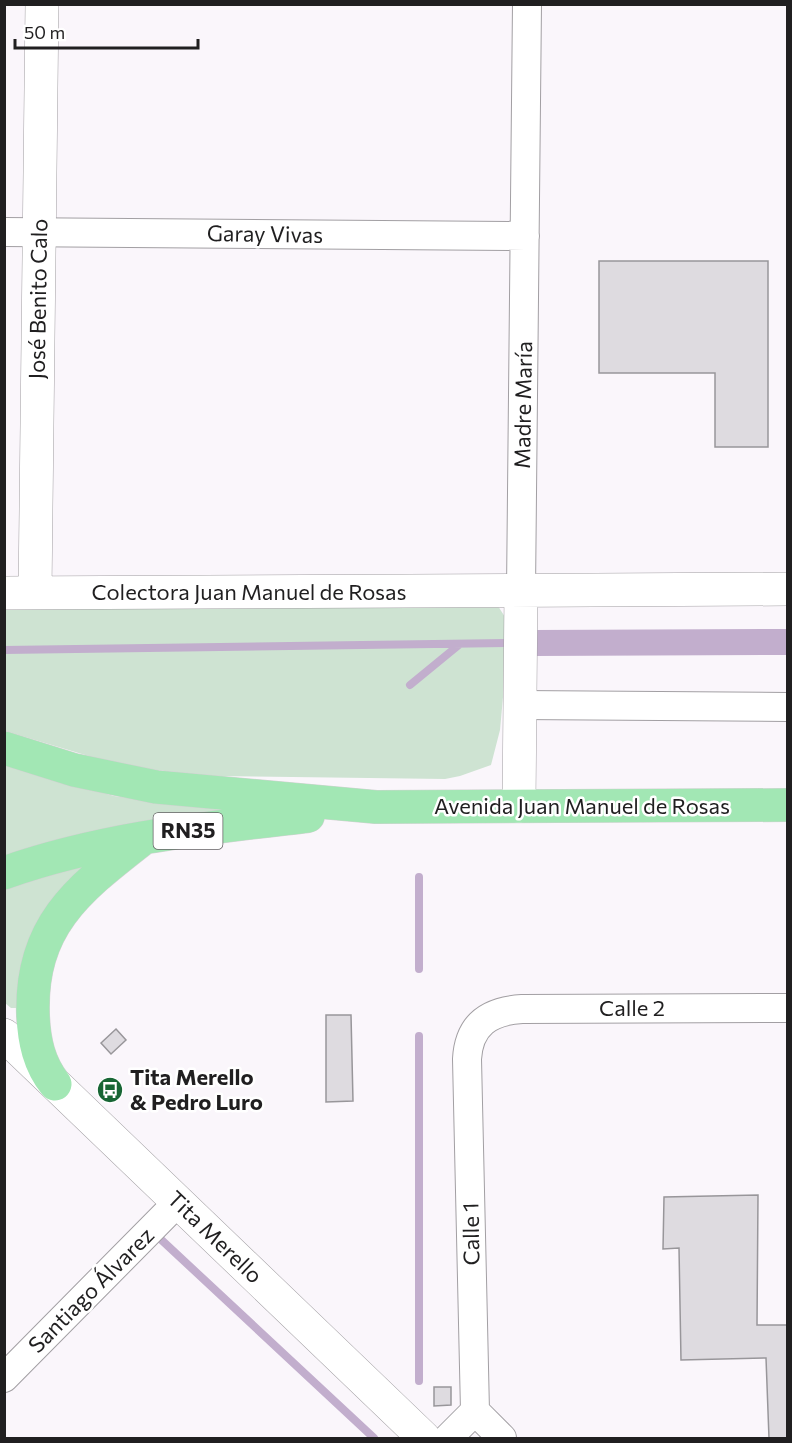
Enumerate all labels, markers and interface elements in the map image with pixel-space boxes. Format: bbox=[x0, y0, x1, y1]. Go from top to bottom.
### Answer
scale bar bbox=[15, 12, 198, 50]
text: 50 m bbox=[24, 21, 65, 43]
street label: José Benito Calo bbox=[23, 218, 52, 380]
street label: Garay Vivas bbox=[207, 219, 323, 248]
street label: Madre María bbox=[508, 341, 537, 469]
street label: Colectora Juan Manuel de Rosas bbox=[91, 578, 407, 605]
street label: Avenida Juan Manuel de Rosas bbox=[434, 792, 730, 819]
road number: RN35 bbox=[154, 813, 222, 849]
street label: Calle 2 bbox=[599, 994, 665, 1021]
place label: Tita Merello & Pedro Luro bbox=[130, 1063, 263, 1115]
bus stop icon: Tita Merello & Pedro Luro bbox=[95, 1075, 125, 1105]
street label: Tita Merello bbox=[162, 1185, 268, 1289]
street label: Calle 1 bbox=[456, 1202, 485, 1266]
street label: Santiago Álvarez bbox=[22, 1221, 159, 1358]

